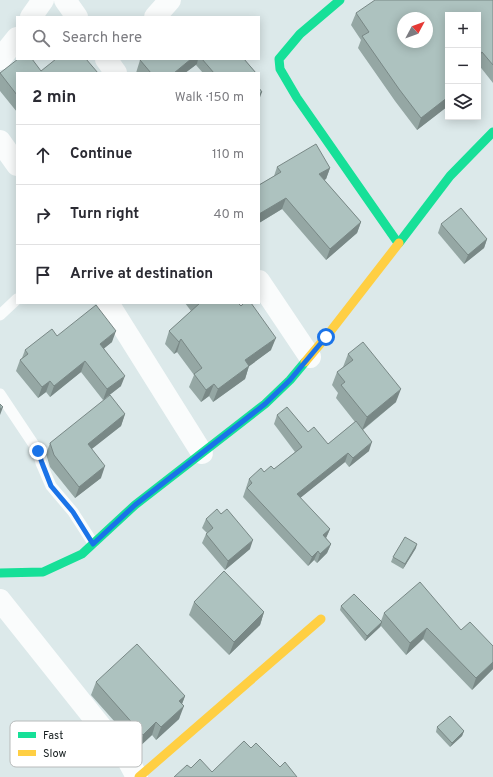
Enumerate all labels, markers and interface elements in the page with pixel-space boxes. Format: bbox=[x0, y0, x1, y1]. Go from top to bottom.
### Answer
north arrow bbox=[397, 12, 433, 48]
map controls bbox=[445, 12, 481, 120]
button: + bbox=[445, 12, 481, 48]
search box bbox=[16, 16, 260, 60]
icon: search bbox=[30, 27, 52, 49]
text: Search here bbox=[62, 29, 142, 48]
button: − bbox=[445, 48, 481, 84]
button: layers bbox=[445, 84, 481, 120]
text: 2 min bbox=[32, 87, 76, 109]
text: Walk · 150 m bbox=[175, 90, 244, 106]
icon: ahead bbox=[32, 144, 54, 166]
text: Continue bbox=[70, 145, 132, 164]
text: 110 m bbox=[212, 147, 244, 163]
icon: right bbox=[32, 204, 54, 226]
text: Turn right bbox=[70, 205, 139, 224]
text: 40 m bbox=[214, 207, 244, 223]
icon: arrive bbox=[32, 264, 54, 286]
text: Arrive at destination bbox=[70, 265, 213, 284]
route start bbox=[317, 328, 335, 346]
route end bbox=[29, 442, 47, 460]
legend bbox=[10, 721, 142, 767]
text: Fast bbox=[43, 729, 63, 743]
text: Slow bbox=[43, 747, 66, 761]

